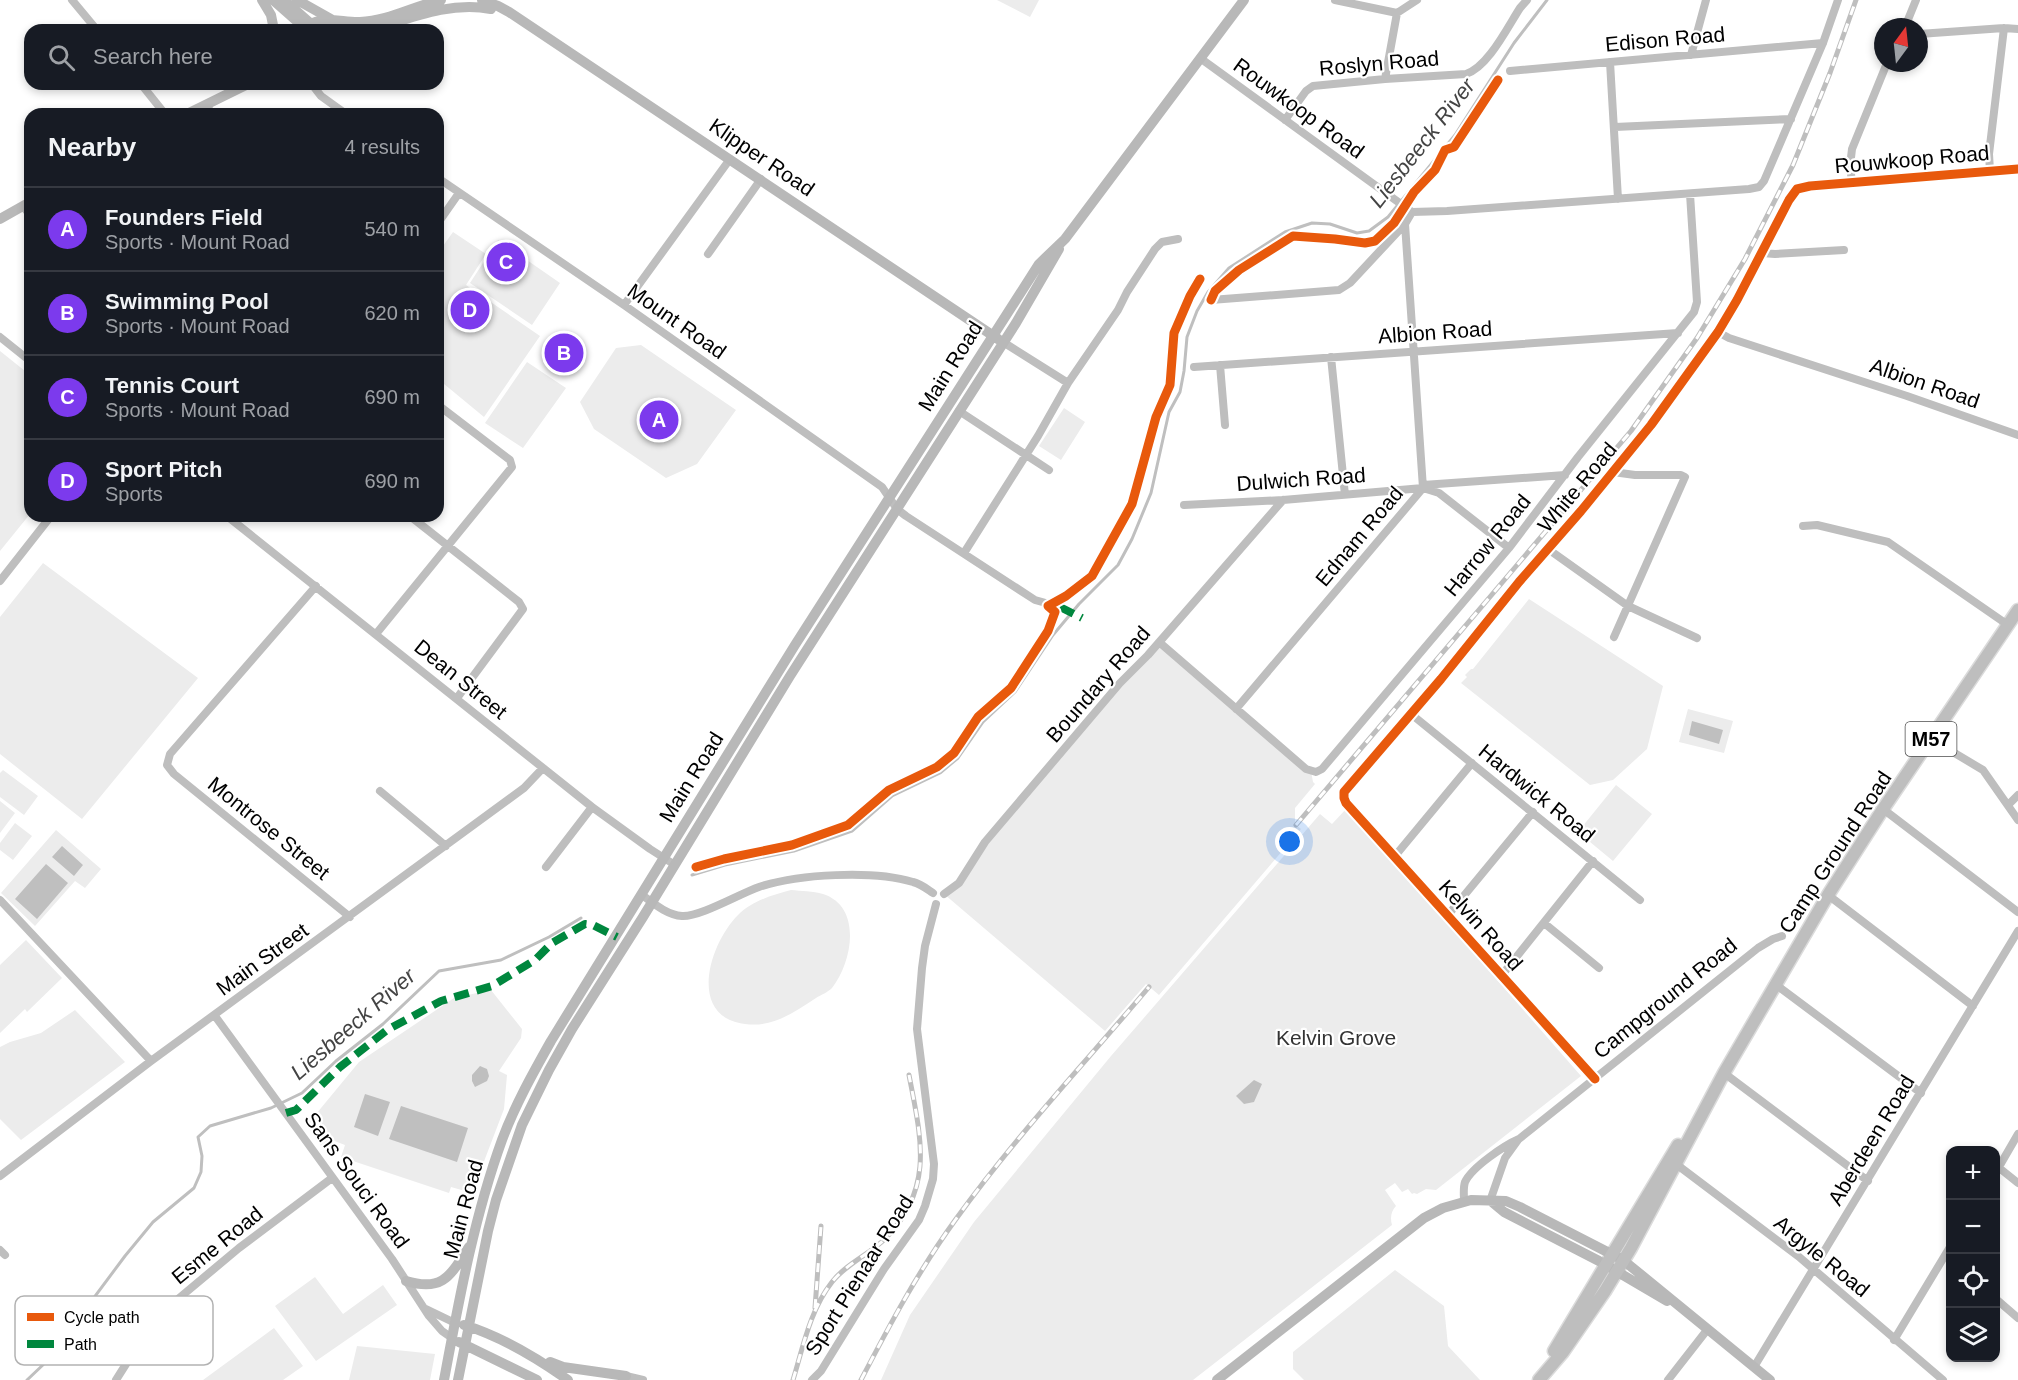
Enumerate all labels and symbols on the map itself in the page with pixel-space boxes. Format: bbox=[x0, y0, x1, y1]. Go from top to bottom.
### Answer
north arrow bbox=[1874, 18, 1928, 72]
street label: Edison Road bbox=[1604, 22, 1726, 56]
street label: Roslyn Road bbox=[1318, 46, 1440, 80]
street label: Rouwkoop Road bbox=[1229, 53, 1369, 163]
water label: Liesbeeck River bbox=[1364, 72, 1481, 212]
street label: Klipper Road bbox=[705, 114, 819, 200]
street label: Rouwkoop Road bbox=[1834, 141, 1990, 177]
pin: C bbox=[486, 240, 526, 284]
street label: Mount Road bbox=[624, 279, 730, 363]
pin: D bbox=[450, 288, 490, 332]
street label: Main Road bbox=[913, 317, 987, 415]
street label: Albion Road bbox=[1377, 317, 1493, 347]
pin: B bbox=[544, 330, 584, 376]
street label: Albion Road bbox=[1867, 354, 1983, 412]
pin: A bbox=[640, 398, 678, 442]
street label: White Road bbox=[1533, 438, 1621, 536]
street label: Dulwich Road bbox=[1236, 463, 1366, 495]
street label: Ednam Road bbox=[1311, 482, 1407, 590]
street label: Harrow Road bbox=[1439, 490, 1535, 600]
street label: Boundary Road bbox=[1041, 621, 1155, 747]
street label: Dean Street bbox=[410, 635, 512, 723]
road number: M57 bbox=[1906, 722, 1956, 756]
street label: Main Road bbox=[654, 728, 728, 826]
street label: Hardwick Road bbox=[1474, 739, 1600, 847]
street label: Camp Ground Road bbox=[1774, 767, 1896, 937]
street label: Montrose Street bbox=[204, 772, 334, 884]
your location bbox=[1275, 827, 1304, 856]
street label: Kelvin Road bbox=[1435, 875, 1527, 975]
street label: Main Street bbox=[212, 918, 312, 1000]
street label: Campground Road bbox=[1589, 933, 1741, 1063]
water label: Liesbeeck River bbox=[286, 962, 422, 1085]
park label: Kelvin Grove bbox=[1276, 1026, 1396, 1049]
street label: Aberdeen Road bbox=[1823, 1071, 1919, 1209]
street label: Sans Souci Road bbox=[300, 1108, 414, 1252]
street label: Main Road bbox=[439, 1157, 487, 1261]
street label: Sport Pienaar Road bbox=[800, 1191, 918, 1359]
street label: Esme Road bbox=[167, 1202, 267, 1288]
street label: Argyle Road bbox=[1770, 1211, 1874, 1301]
legend bbox=[15, 1296, 213, 1365]
text: Cycle path bbox=[64, 1309, 140, 1326]
text: Path bbox=[64, 1336, 97, 1353]

